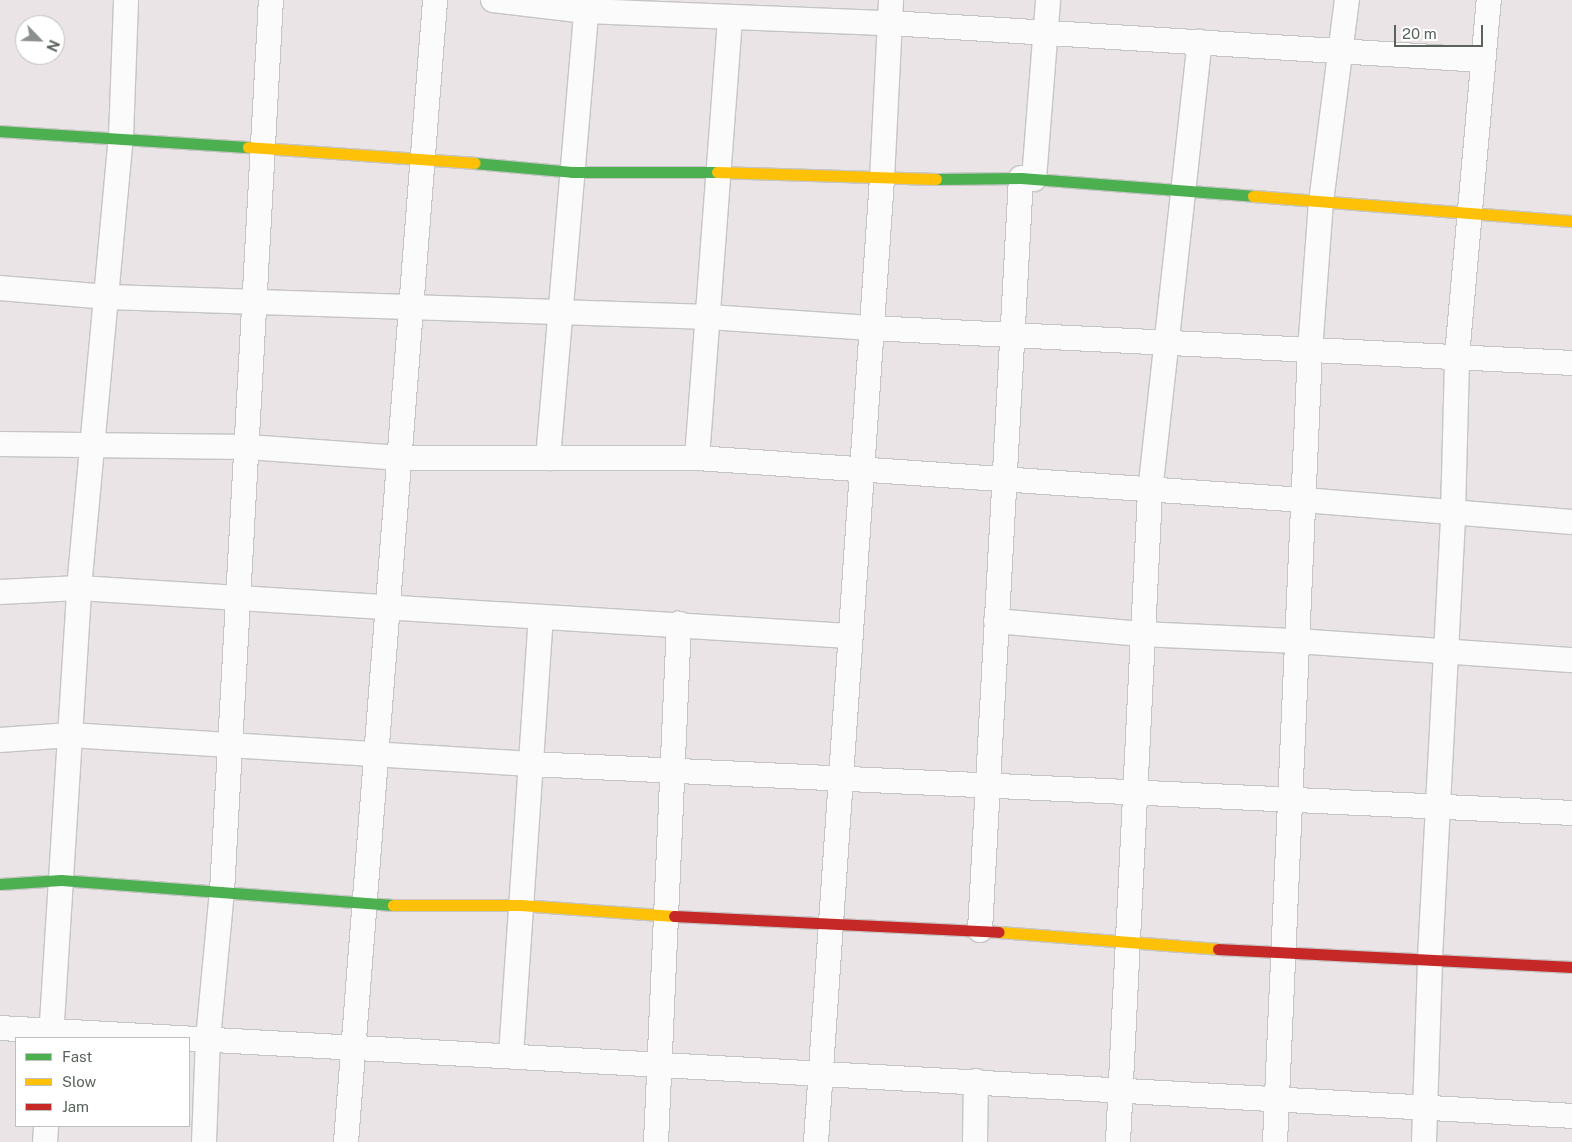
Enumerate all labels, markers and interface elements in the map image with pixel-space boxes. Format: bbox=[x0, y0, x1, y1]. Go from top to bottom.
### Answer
north arrow bbox=[15, 15, 65, 65]
scale bar bbox=[1397, 15, 1486, 47]
text: 20 m bbox=[1402, 25, 1437, 42]
text: N bbox=[43, 37, 62, 54]
legend bbox=[15, 1037, 190, 1127]
text: Fast bbox=[62, 1048, 92, 1065]
text: Slow bbox=[62, 1073, 96, 1090]
text: Jam bbox=[62, 1098, 89, 1115]

